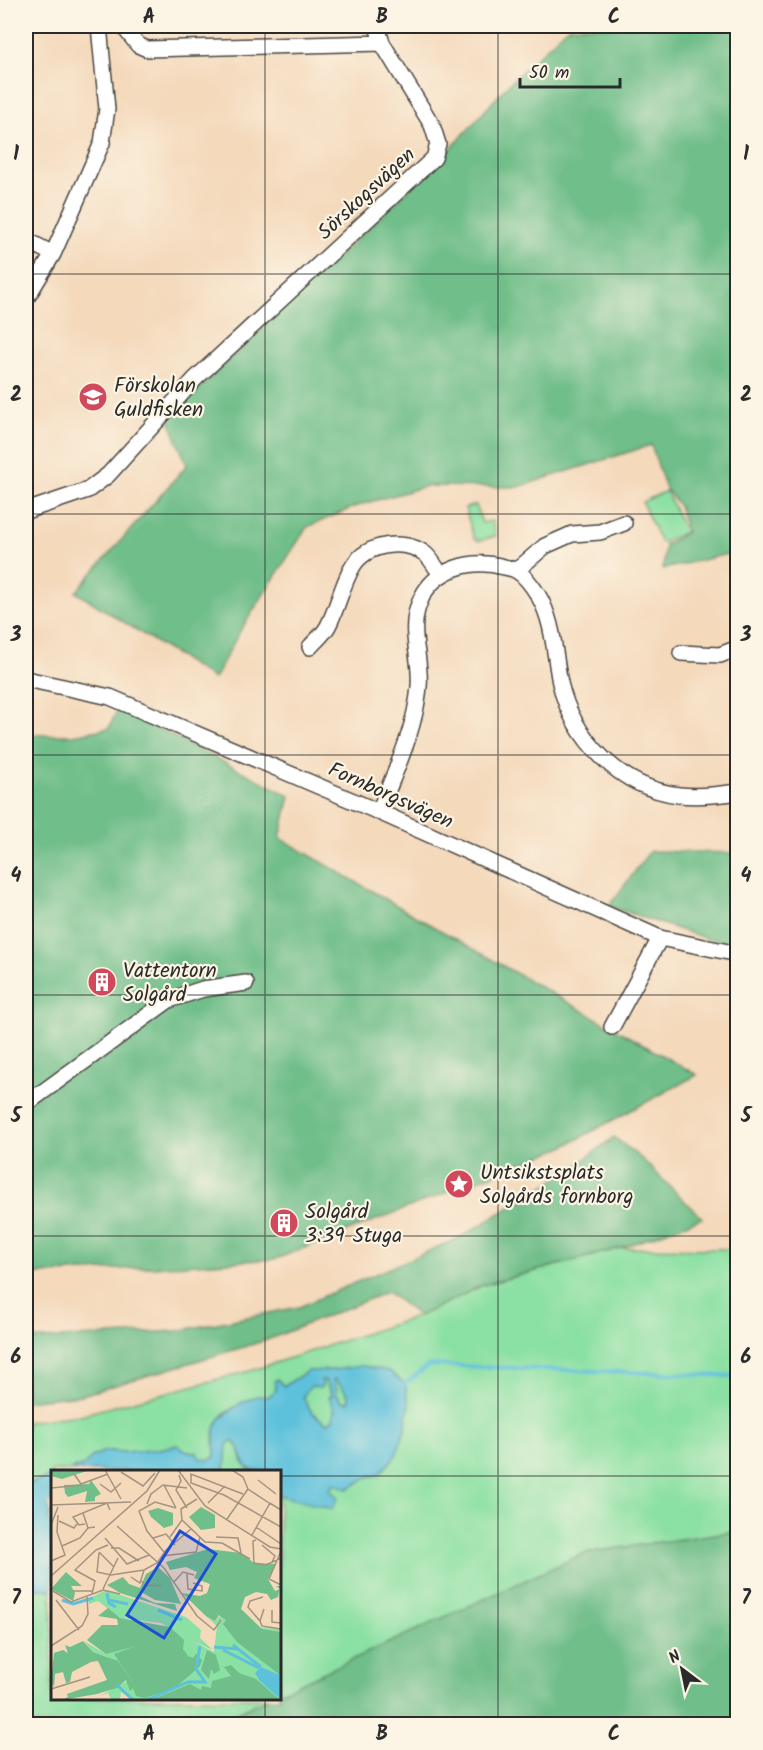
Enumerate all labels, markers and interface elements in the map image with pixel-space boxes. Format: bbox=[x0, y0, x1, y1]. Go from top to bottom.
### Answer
text: A bbox=[143, 2, 155, 34]
text: B bbox=[376, 2, 388, 34]
text: C bbox=[608, 2, 620, 34]
scale bar bbox=[520, 51, 620, 89]
text: 50 m bbox=[529, 59, 569, 88]
text: 1 bbox=[13, 139, 19, 171]
text: 1 bbox=[743, 139, 749, 171]
street label: Sörskogsvägen bbox=[310, 140, 424, 249]
place label: Förskolan Guldfisken bbox=[114, 370, 203, 427]
text: 2 bbox=[10, 380, 22, 412]
text: 2 bbox=[740, 380, 752, 412]
school or university icon: Förskolan Guldfisken bbox=[77, 381, 109, 413]
text: 3 bbox=[10, 620, 22, 652]
text: 3 bbox=[740, 620, 752, 652]
street label: Fornborgsvägen bbox=[322, 754, 459, 839]
text: 4 bbox=[11, 861, 22, 893]
text: 4 bbox=[741, 861, 752, 893]
place label: Vattentorn Solgård bbox=[123, 955, 217, 1012]
building icon: Vattentorn Solgård bbox=[86, 966, 118, 998]
text: 5 bbox=[10, 1101, 23, 1133]
text: 5 bbox=[740, 1101, 753, 1133]
place label: Untsikstsplats Solgårds fornborg bbox=[480, 1157, 634, 1214]
place icon: Untsikstsplats Solgårds fornborg bbox=[443, 1168, 475, 1200]
place label: Solgård 3:39 Stuga bbox=[305, 1196, 402, 1253]
building icon: Solgård 3:39 Stuga bbox=[268, 1207, 300, 1239]
text: 6 bbox=[11, 1342, 22, 1374]
text: 6 bbox=[741, 1342, 752, 1374]
inset map bbox=[51, 1470, 280, 1699]
text: 7 bbox=[11, 1583, 21, 1615]
text: 7 bbox=[741, 1583, 751, 1615]
north arrow bbox=[652, 1639, 712, 1699]
text: N bbox=[664, 1644, 686, 1671]
text: A bbox=[143, 1719, 155, 1750]
text: B bbox=[376, 1719, 388, 1750]
text: C bbox=[608, 1719, 620, 1750]

